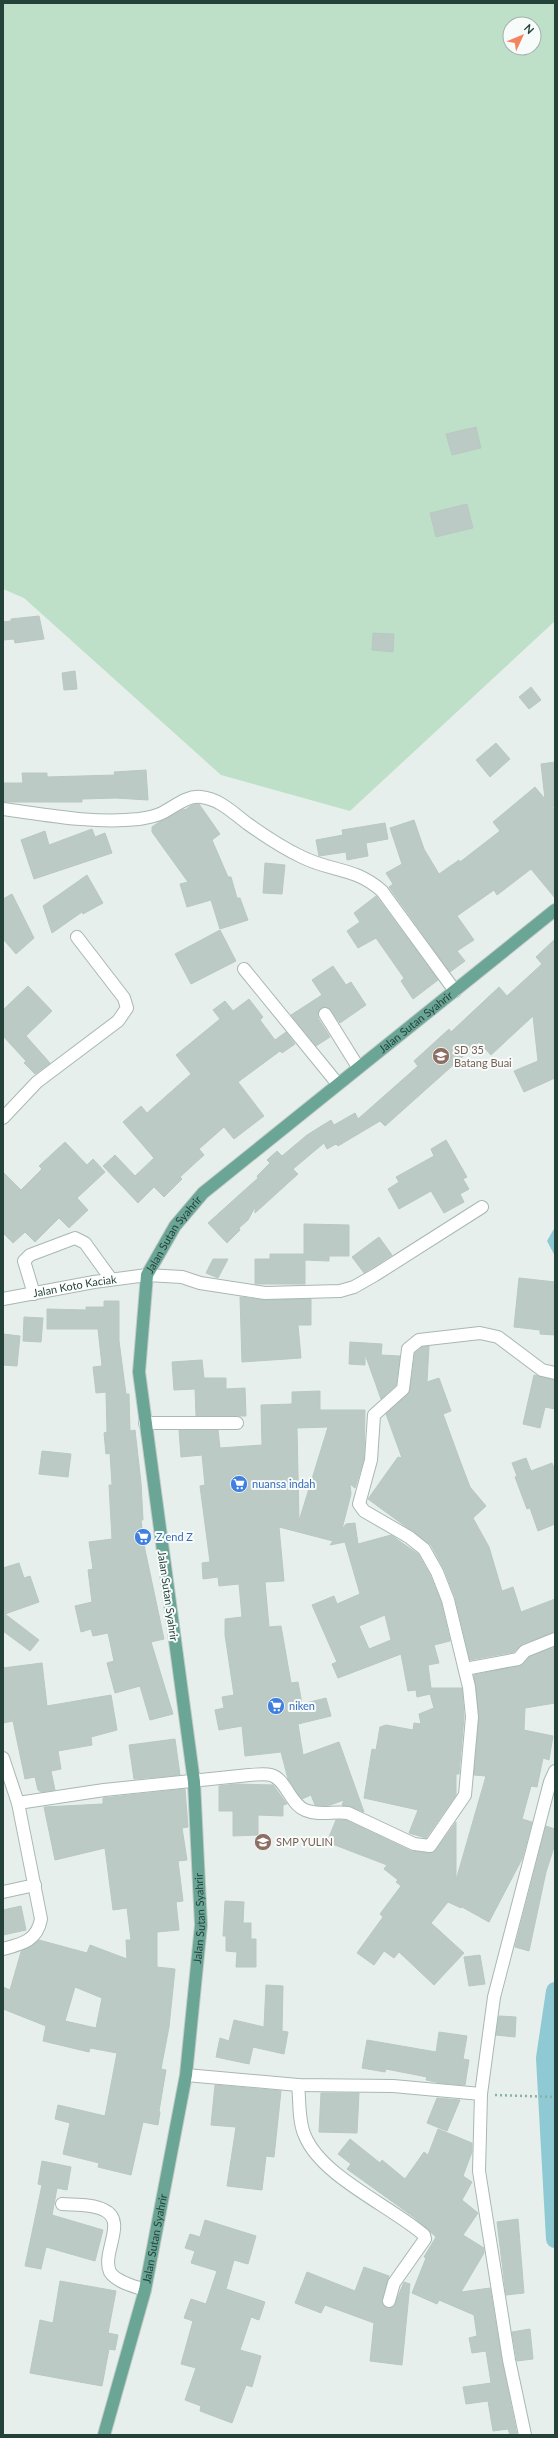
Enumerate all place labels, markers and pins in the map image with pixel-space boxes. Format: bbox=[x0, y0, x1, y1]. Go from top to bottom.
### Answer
place label: SD 35 Batang Buai bbox=[454, 1043, 512, 1069]
school or university icon: SD 35 Batang Buai bbox=[431, 1046, 451, 1066]
supermarket icon: nuansa indah bbox=[229, 1474, 249, 1494]
place label: nuansa indah bbox=[252, 1477, 315, 1490]
supermarket icon: Z end Z bbox=[133, 1527, 153, 1547]
place label: Z end Z bbox=[156, 1530, 193, 1543]
supermarket icon: niken bbox=[266, 1696, 286, 1716]
place label: niken bbox=[289, 1699, 315, 1712]
school or university icon: SMP YULIN bbox=[253, 1832, 273, 1852]
place label: SMP YULIN bbox=[276, 1835, 333, 1848]

